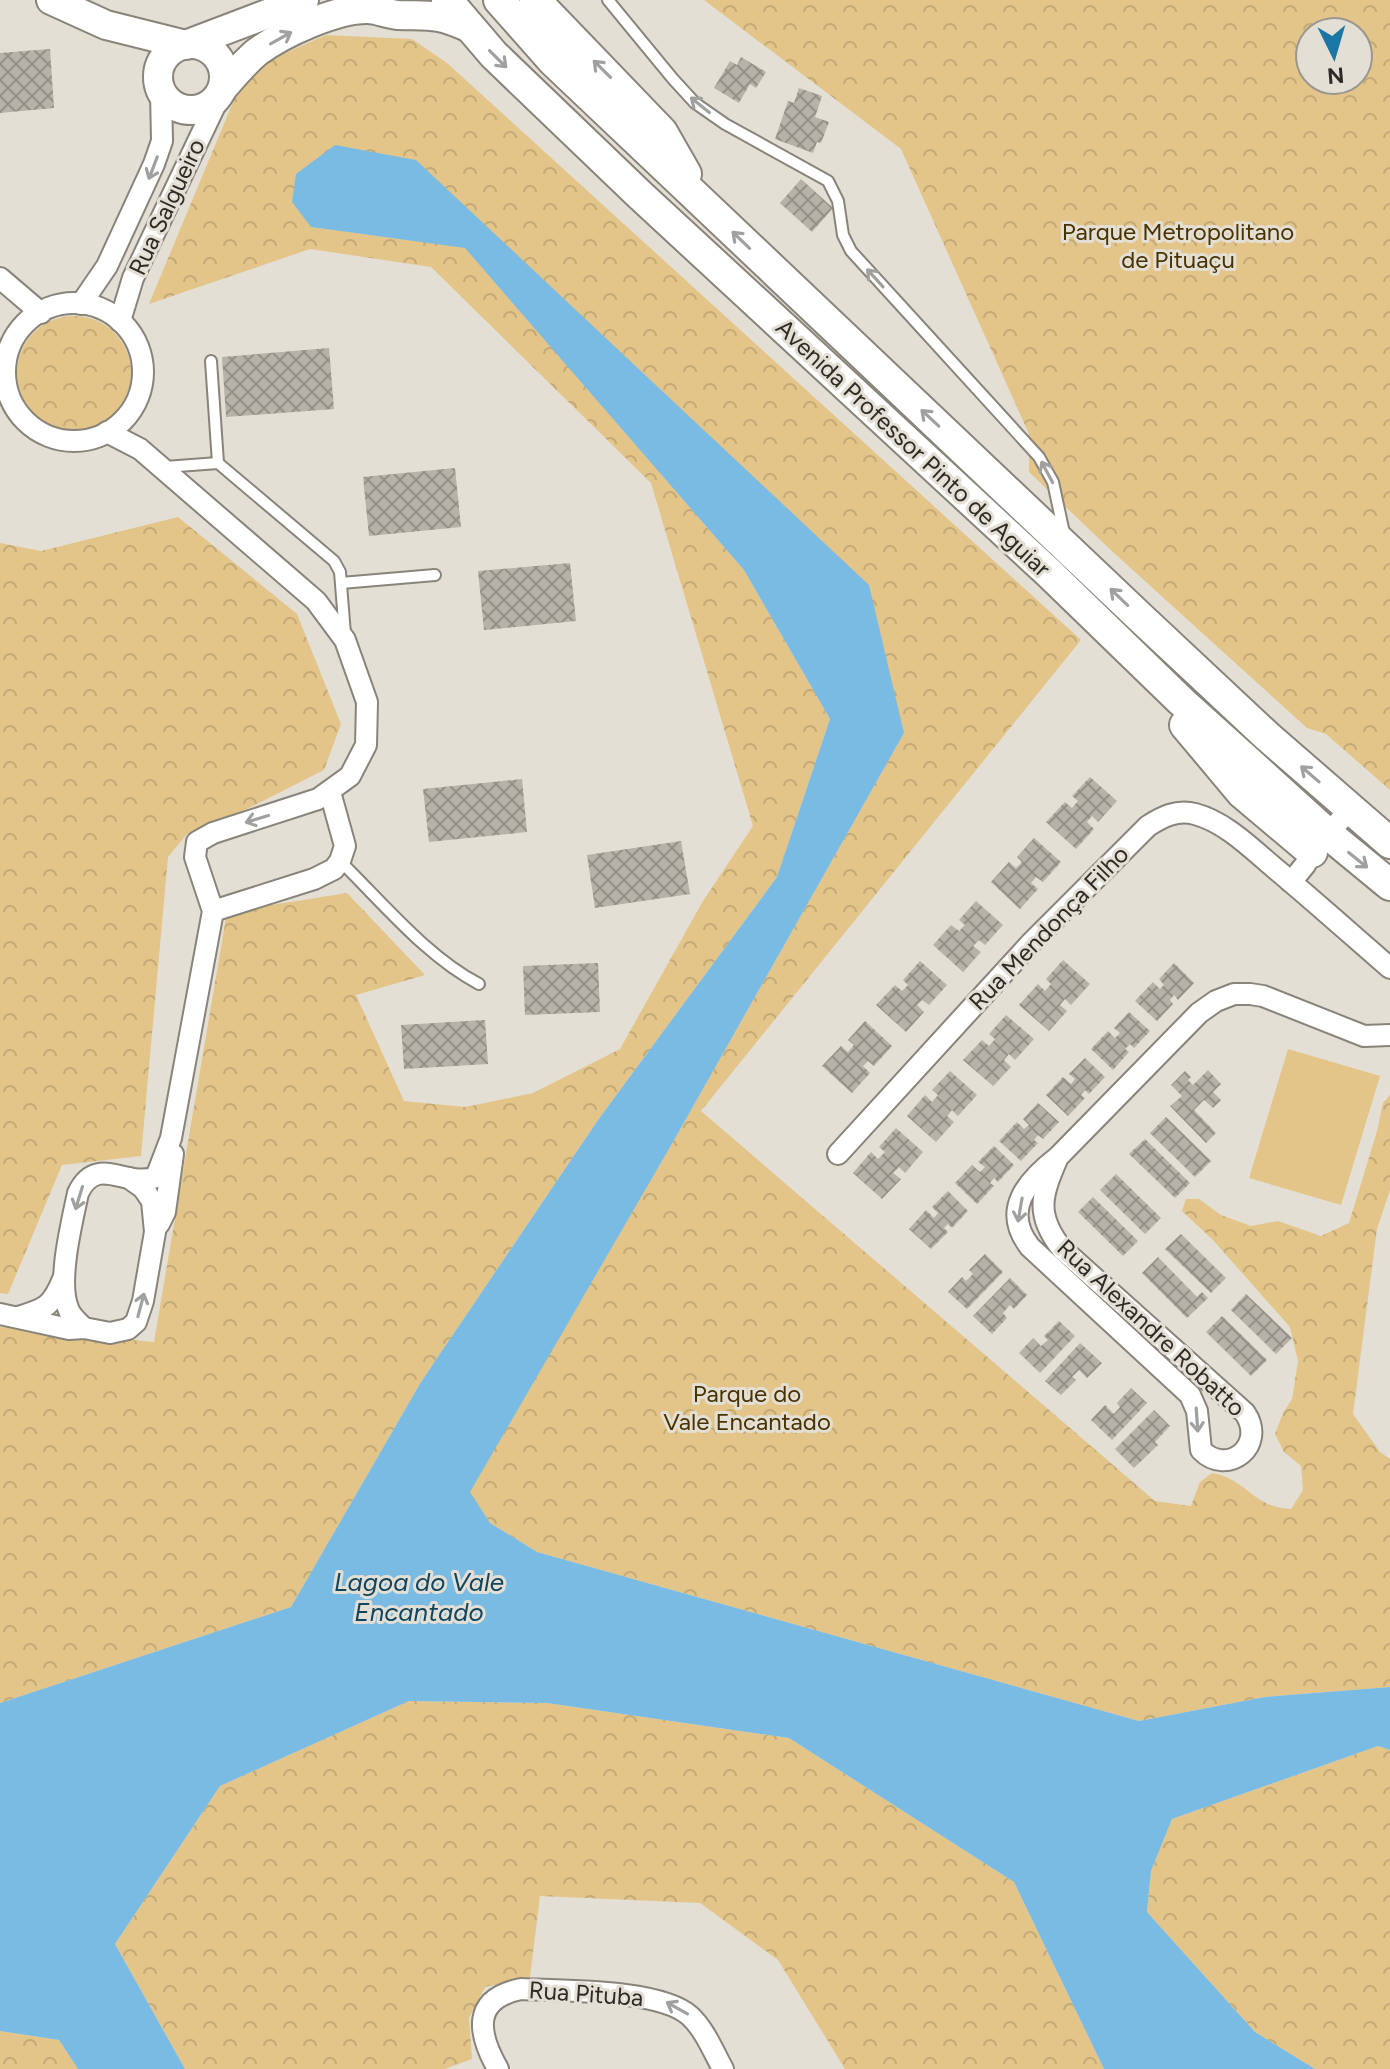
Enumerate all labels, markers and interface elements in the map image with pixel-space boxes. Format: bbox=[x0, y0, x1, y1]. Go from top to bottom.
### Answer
north arrow bbox=[1294, 16, 1374, 96]
one-way arrow bbox=[269, 30, 293, 46]
one-way arrow bbox=[489, 49, 508, 69]
one-way arrow bbox=[593, 60, 612, 79]
text: N bbox=[1326, 61, 1345, 90]
one-way arrow bbox=[690, 97, 711, 114]
street label: Rua Salgueiro bbox=[122, 134, 211, 280]
one-way arrow bbox=[144, 155, 159, 180]
park label: Parque Metropolitano de Pituaçu bbox=[1062, 217, 1294, 274]
one-way arrow bbox=[732, 231, 752, 249]
one-way arrow bbox=[867, 268, 885, 288]
street label: Avenida Professor Pinto de Aguiar bbox=[770, 313, 1057, 583]
one-way arrow bbox=[920, 409, 940, 428]
one-way arrow bbox=[1039, 461, 1055, 484]
one-way arrow bbox=[1109, 588, 1129, 607]
one-way arrow bbox=[1300, 765, 1320, 783]
one-way arrow bbox=[245, 813, 270, 827]
street label: Rua Mendonça Filho bbox=[963, 839, 1134, 1016]
one-way arrow bbox=[1348, 851, 1368, 869]
one-way arrow bbox=[71, 1184, 86, 1210]
one-way arrow bbox=[1011, 1196, 1026, 1222]
street label: Rua Alexandre Robatto bbox=[1051, 1233, 1251, 1422]
one-way arrow bbox=[135, 1292, 150, 1318]
park label: Parque do Vale Encantado bbox=[663, 1379, 831, 1436]
one-way arrow bbox=[1190, 1406, 1205, 1433]
water label: Lagoa do Vale Encantado bbox=[334, 1566, 504, 1628]
street label: Rua Pituba bbox=[528, 1975, 644, 2012]
one-way arrow bbox=[666, 2000, 689, 2016]

